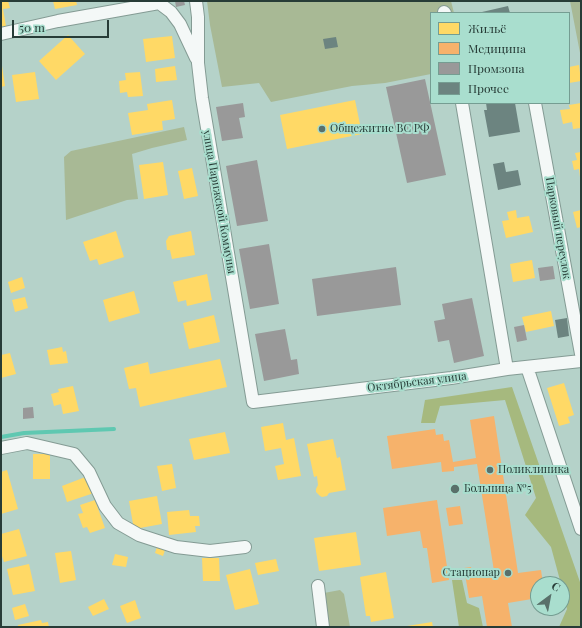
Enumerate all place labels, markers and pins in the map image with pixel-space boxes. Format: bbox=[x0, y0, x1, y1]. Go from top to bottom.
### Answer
place label: Общежитие ВС РФ bbox=[330, 122, 429, 136]
marker: Общежитие ВС РФ bbox=[317, 124, 327, 134]
place label: Поликлиника bbox=[498, 463, 569, 477]
marker: Поликлиника bbox=[485, 465, 495, 475]
place label: Больница №5 bbox=[464, 482, 532, 496]
marker: Больница №5 bbox=[449, 483, 461, 495]
place label: Стационар bbox=[443, 566, 500, 580]
marker: Стационар bbox=[503, 568, 513, 578]

